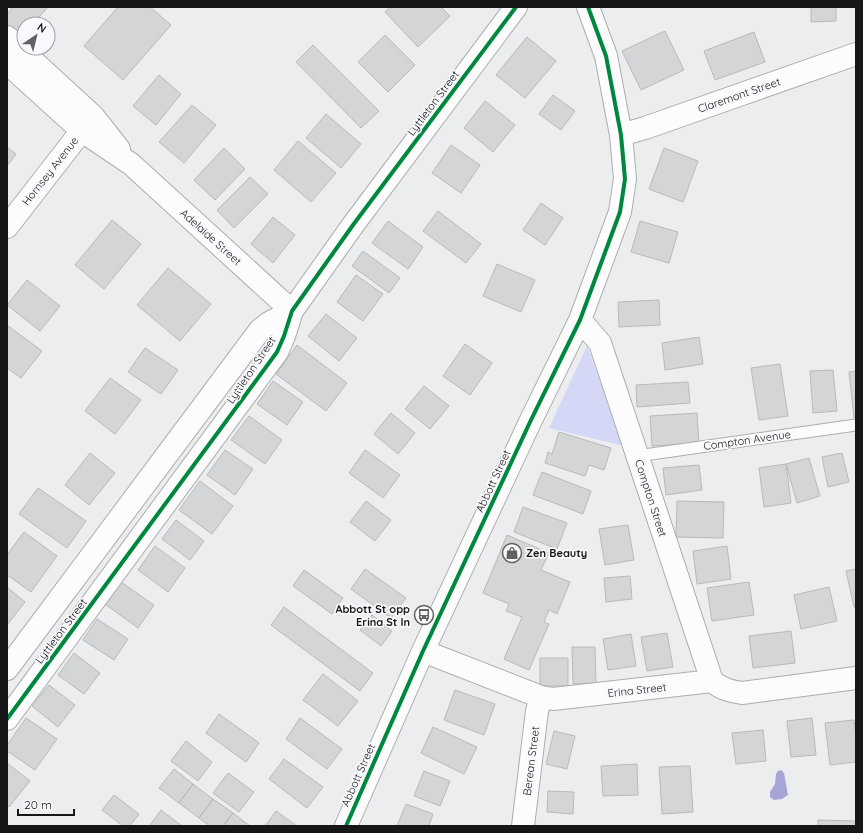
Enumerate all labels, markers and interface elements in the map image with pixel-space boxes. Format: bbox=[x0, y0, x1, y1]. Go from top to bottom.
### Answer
north arrow bbox=[16, 16, 56, 56]
text: N bbox=[34, 20, 49, 36]
street label: Lyttleton Street bbox=[404, 68, 462, 138]
street label: Claremont Street bbox=[696, 74, 782, 116]
street label: Hornsey Avenue bbox=[19, 134, 81, 208]
street label: Adelaide Street bbox=[178, 206, 245, 268]
street label: Lyttleton Street bbox=[223, 334, 279, 406]
street label: Compton Avenue bbox=[703, 427, 791, 453]
street label: Abbott Street bbox=[472, 447, 514, 515]
street label: Compton Street bbox=[632, 458, 670, 539]
shop icon: Zen Beauty bbox=[501, 542, 523, 564]
place label: Zen Beauty bbox=[526, 546, 587, 560]
street label: Lyttleton Street bbox=[32, 596, 90, 666]
place label: Abbott St opp Erina St In bbox=[335, 602, 410, 629]
bus stop icon: Abbott St opp Erina St In bbox=[413, 604, 435, 626]
street label: Erina Street bbox=[607, 680, 667, 700]
street label: Berean Street bbox=[520, 725, 542, 796]
street label: Abbott Street bbox=[338, 741, 378, 809]
scale bar bbox=[18, 791, 74, 817]
text: 20 m bbox=[24, 797, 52, 812]

